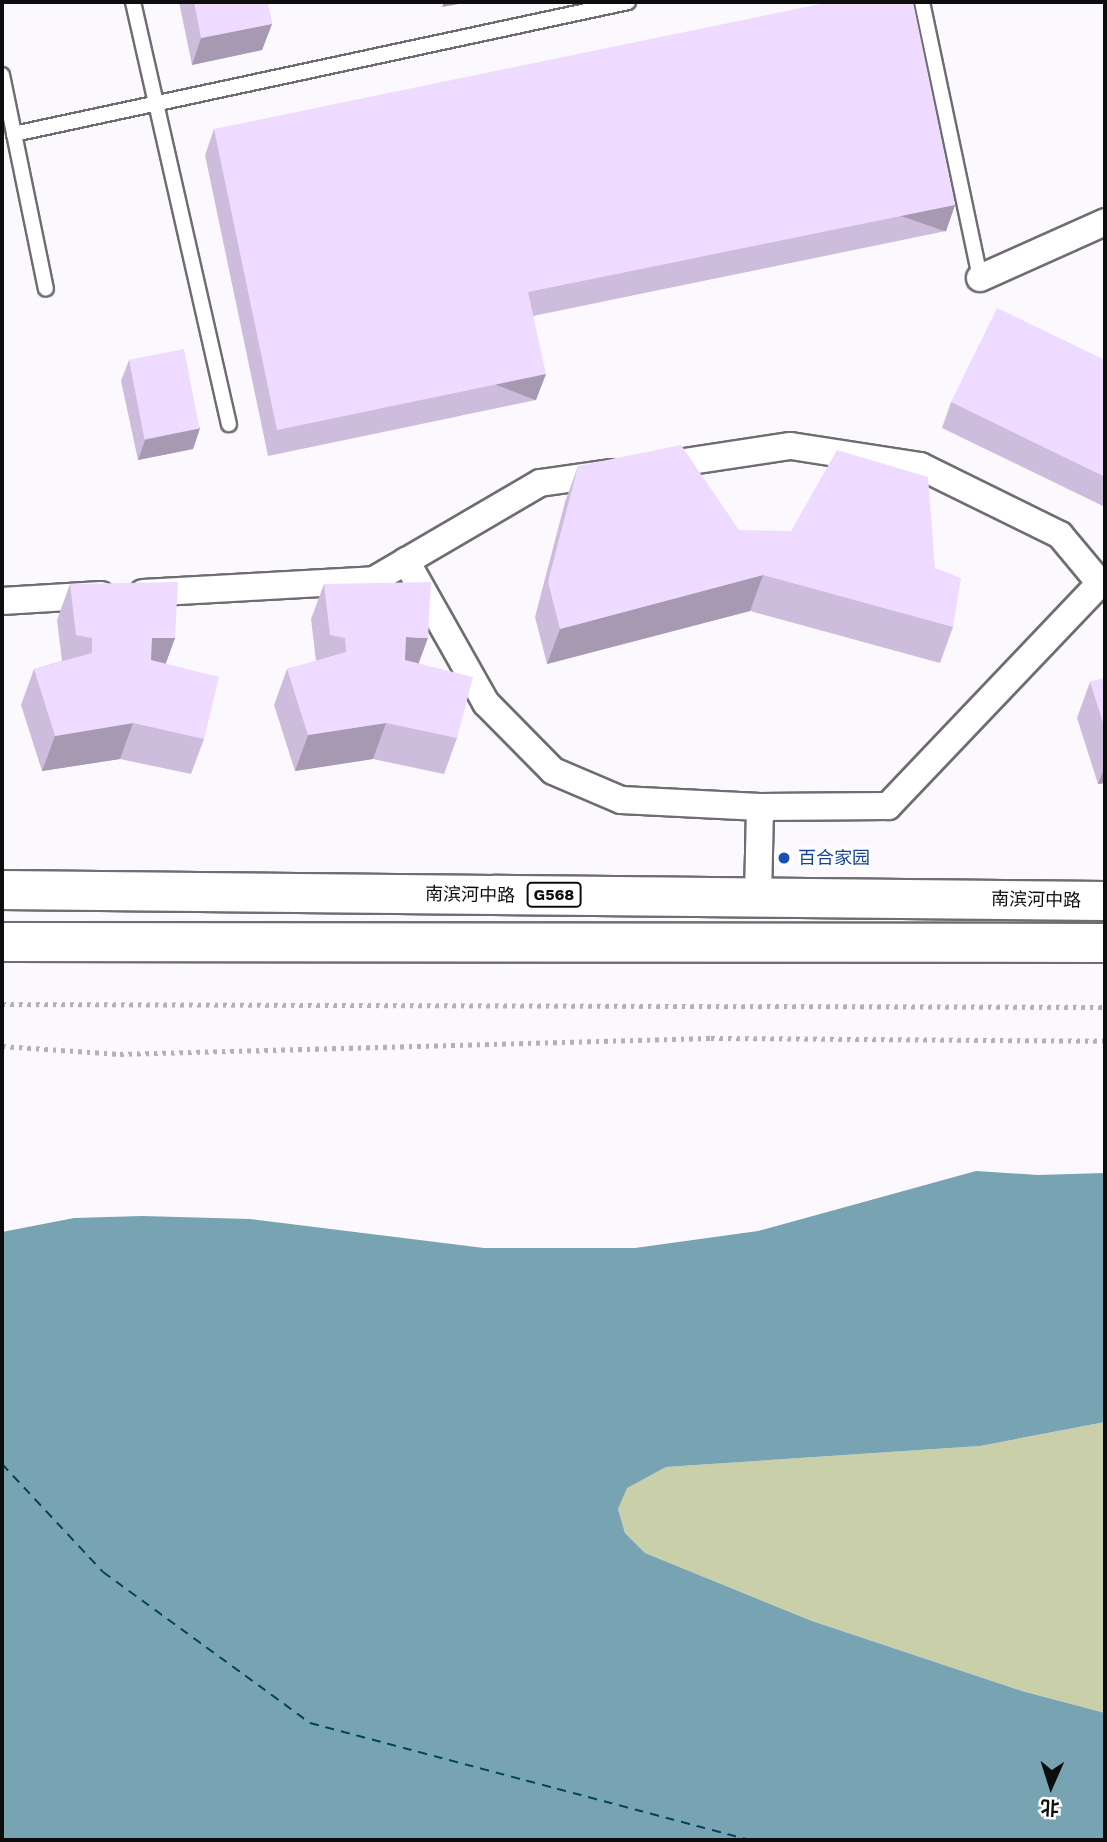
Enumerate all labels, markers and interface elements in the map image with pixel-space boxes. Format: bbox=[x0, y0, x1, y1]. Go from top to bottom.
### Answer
place label: 百合家园 bbox=[798, 847, 870, 869]
marker: 百合家园 bbox=[776, 850, 792, 866]
road number: G568 bbox=[526, 882, 582, 908]
street label: 南滨河中路 bbox=[425, 883, 515, 907]
street label: 南滨河中路 bbox=[991, 888, 1081, 912]
north arrow bbox=[1016, 1751, 1086, 1821]
text: 北 bbox=[1040, 1795, 1060, 1819]

